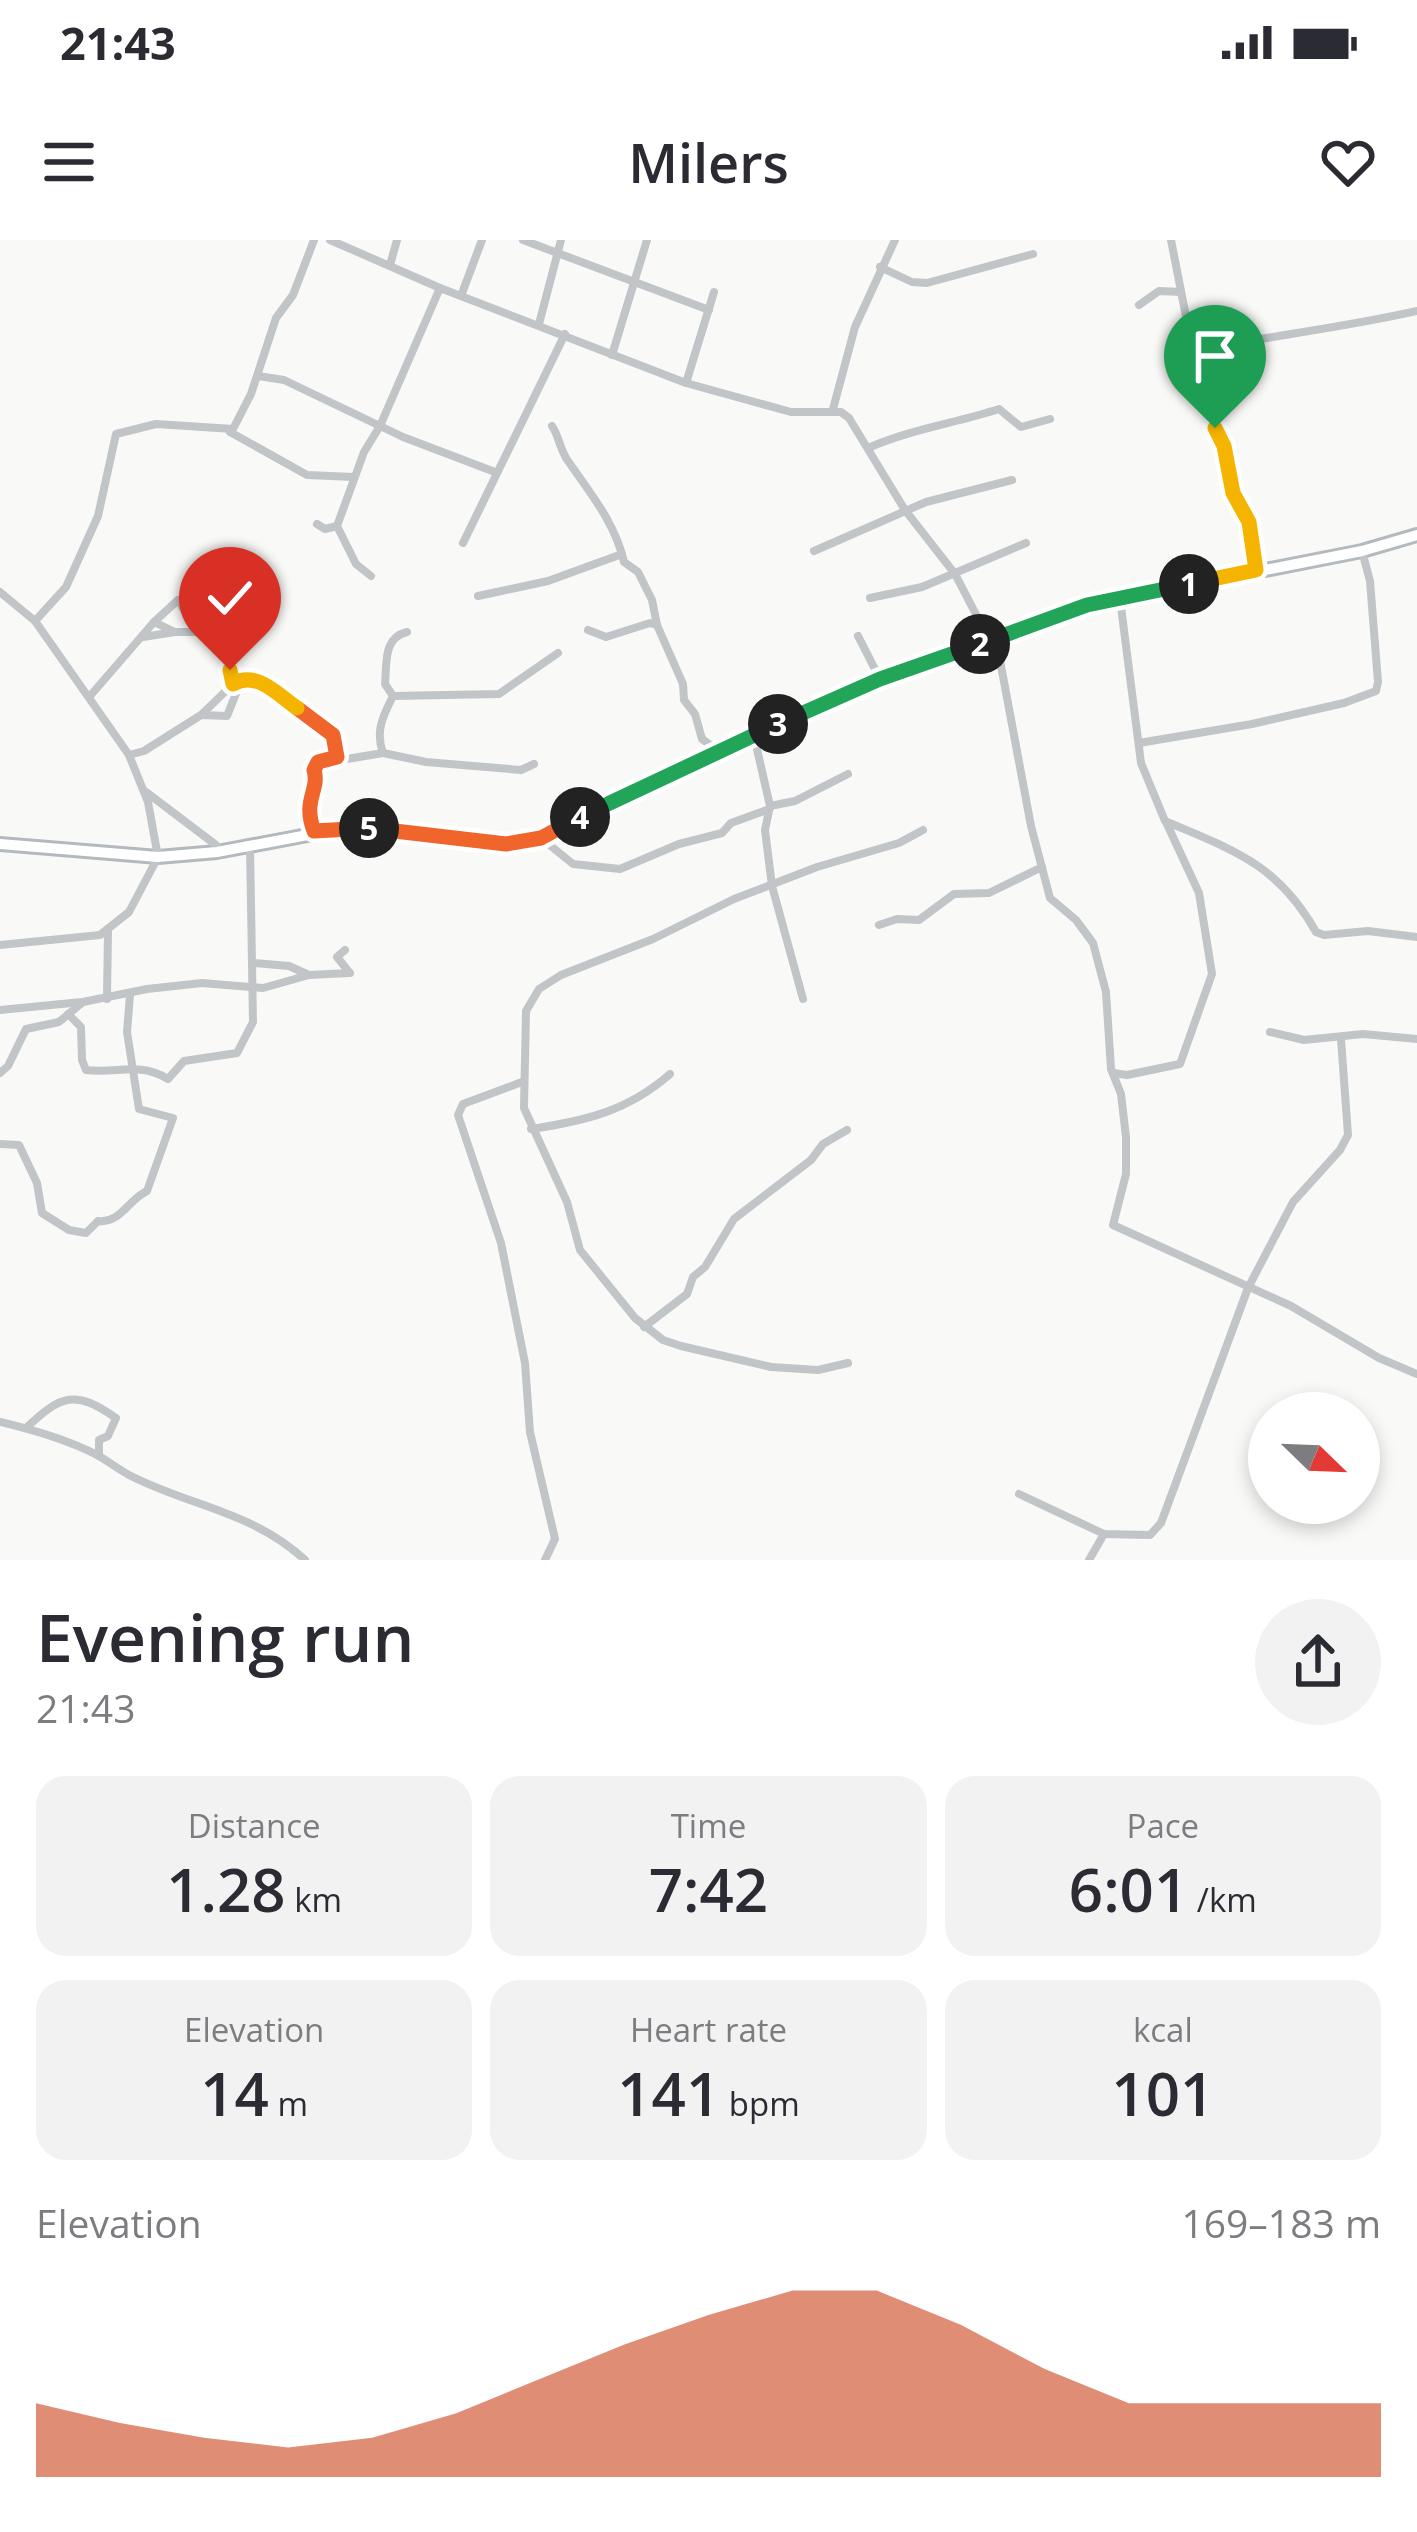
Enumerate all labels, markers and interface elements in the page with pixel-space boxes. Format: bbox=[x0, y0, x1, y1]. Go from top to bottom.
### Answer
text: 21:43 bbox=[60, 12, 176, 73]
text: Milers bbox=[628, 125, 789, 199]
icon: menu bbox=[36, 129, 102, 195]
icon: heart bbox=[1315, 129, 1381, 195]
pin bbox=[1164, 305, 1266, 428]
icon: arrive bbox=[1182, 323, 1248, 389]
pin bbox=[179, 547, 281, 670]
pin: 1 bbox=[1159, 554, 1219, 614]
text: 1 bbox=[1180, 561, 1198, 606]
icon: check bbox=[197, 565, 263, 631]
pin: 2 bbox=[950, 614, 1010, 674]
text: 2 bbox=[971, 621, 989, 666]
pin: 3 bbox=[748, 694, 808, 754]
text: 3 bbox=[769, 701, 787, 746]
pin: 4 bbox=[550, 787, 610, 847]
text: 4 bbox=[571, 794, 589, 839]
pin: 5 bbox=[339, 798, 399, 858]
text: 5 bbox=[360, 805, 378, 850]
north arrow bbox=[1248, 1392, 1380, 1524]
map controls bbox=[1248, 1392, 1380, 1524]
text: Evening run bbox=[36, 1591, 414, 1681]
button: share bbox=[1255, 1599, 1381, 1725]
text: 21:43 bbox=[36, 1681, 135, 1734]
text: Distance bbox=[188, 1803, 321, 1848]
text: Time bbox=[671, 1803, 746, 1848]
text: Pace bbox=[1127, 1803, 1199, 1848]
text: 1.28 bbox=[166, 1848, 286, 1930]
text: 7:42 bbox=[649, 1848, 768, 1930]
text: 6:01 bbox=[1069, 1848, 1188, 1930]
text: km bbox=[286, 1877, 342, 1922]
text: /km bbox=[1188, 1877, 1257, 1922]
text: Elevation bbox=[184, 2007, 324, 2052]
text: Heart rate bbox=[630, 2007, 787, 2052]
text: kcal bbox=[1133, 2007, 1193, 2052]
text: 14 bbox=[200, 2052, 269, 2134]
text: 141 bbox=[617, 2052, 720, 2134]
text: 101 bbox=[1111, 2052, 1214, 2134]
text: m bbox=[269, 2081, 308, 2126]
text: bpm bbox=[720, 2081, 800, 2126]
text: Elevation bbox=[36, 2196, 202, 2249]
text: 169–183 m bbox=[1181, 2196, 1381, 2249]

